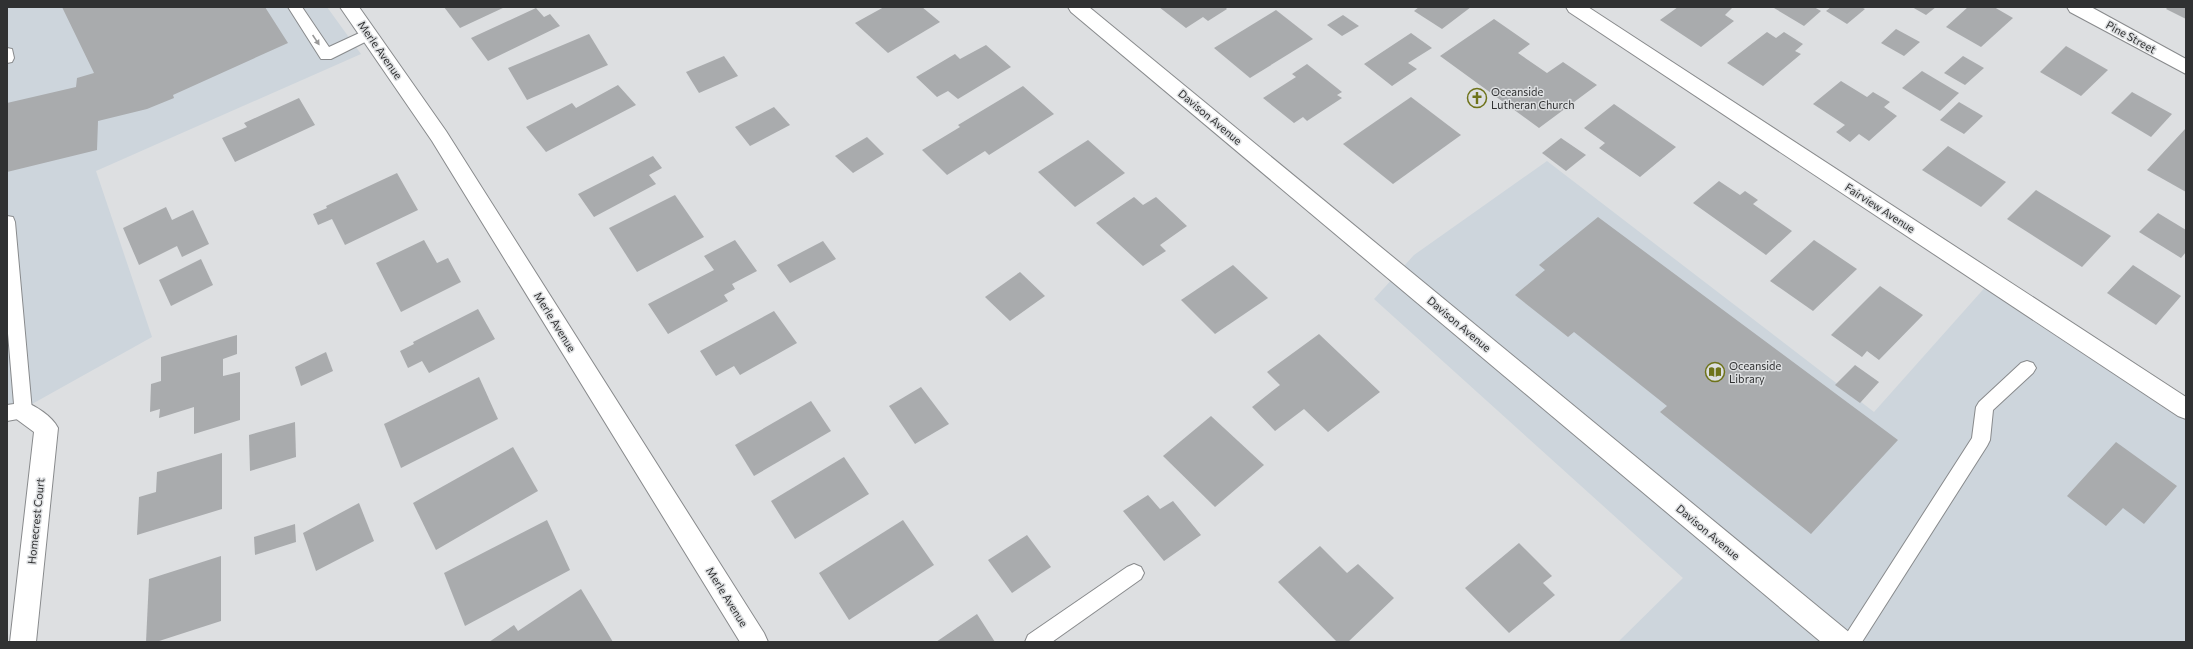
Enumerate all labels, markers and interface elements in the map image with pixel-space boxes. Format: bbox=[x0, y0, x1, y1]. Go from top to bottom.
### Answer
street label: Merle Avenue bbox=[356, 18, 405, 81]
street label: Pine Street bbox=[2104, 18, 2159, 56]
one-way arrow bbox=[312, 34, 320, 45]
place label: Oceanside Lutheran Church bbox=[1491, 85, 1574, 111]
street label: Davison Avenue bbox=[1176, 86, 1245, 147]
church icon: Oceanside Lutheran Church bbox=[1466, 87, 1488, 109]
street label: Fairview Avenue bbox=[1843, 180, 1918, 235]
street label: Merle Avenue bbox=[532, 289, 579, 354]
street label: Davison Avenue bbox=[1425, 293, 1494, 354]
place label: Oceanside Library bbox=[1729, 359, 1781, 385]
library icon: Oceanside Library bbox=[1704, 361, 1726, 383]
street label: Homecrest Court bbox=[25, 477, 47, 565]
street label: Davison Avenue bbox=[1674, 501, 1743, 562]
street label: Merle Avenue bbox=[704, 564, 751, 629]

